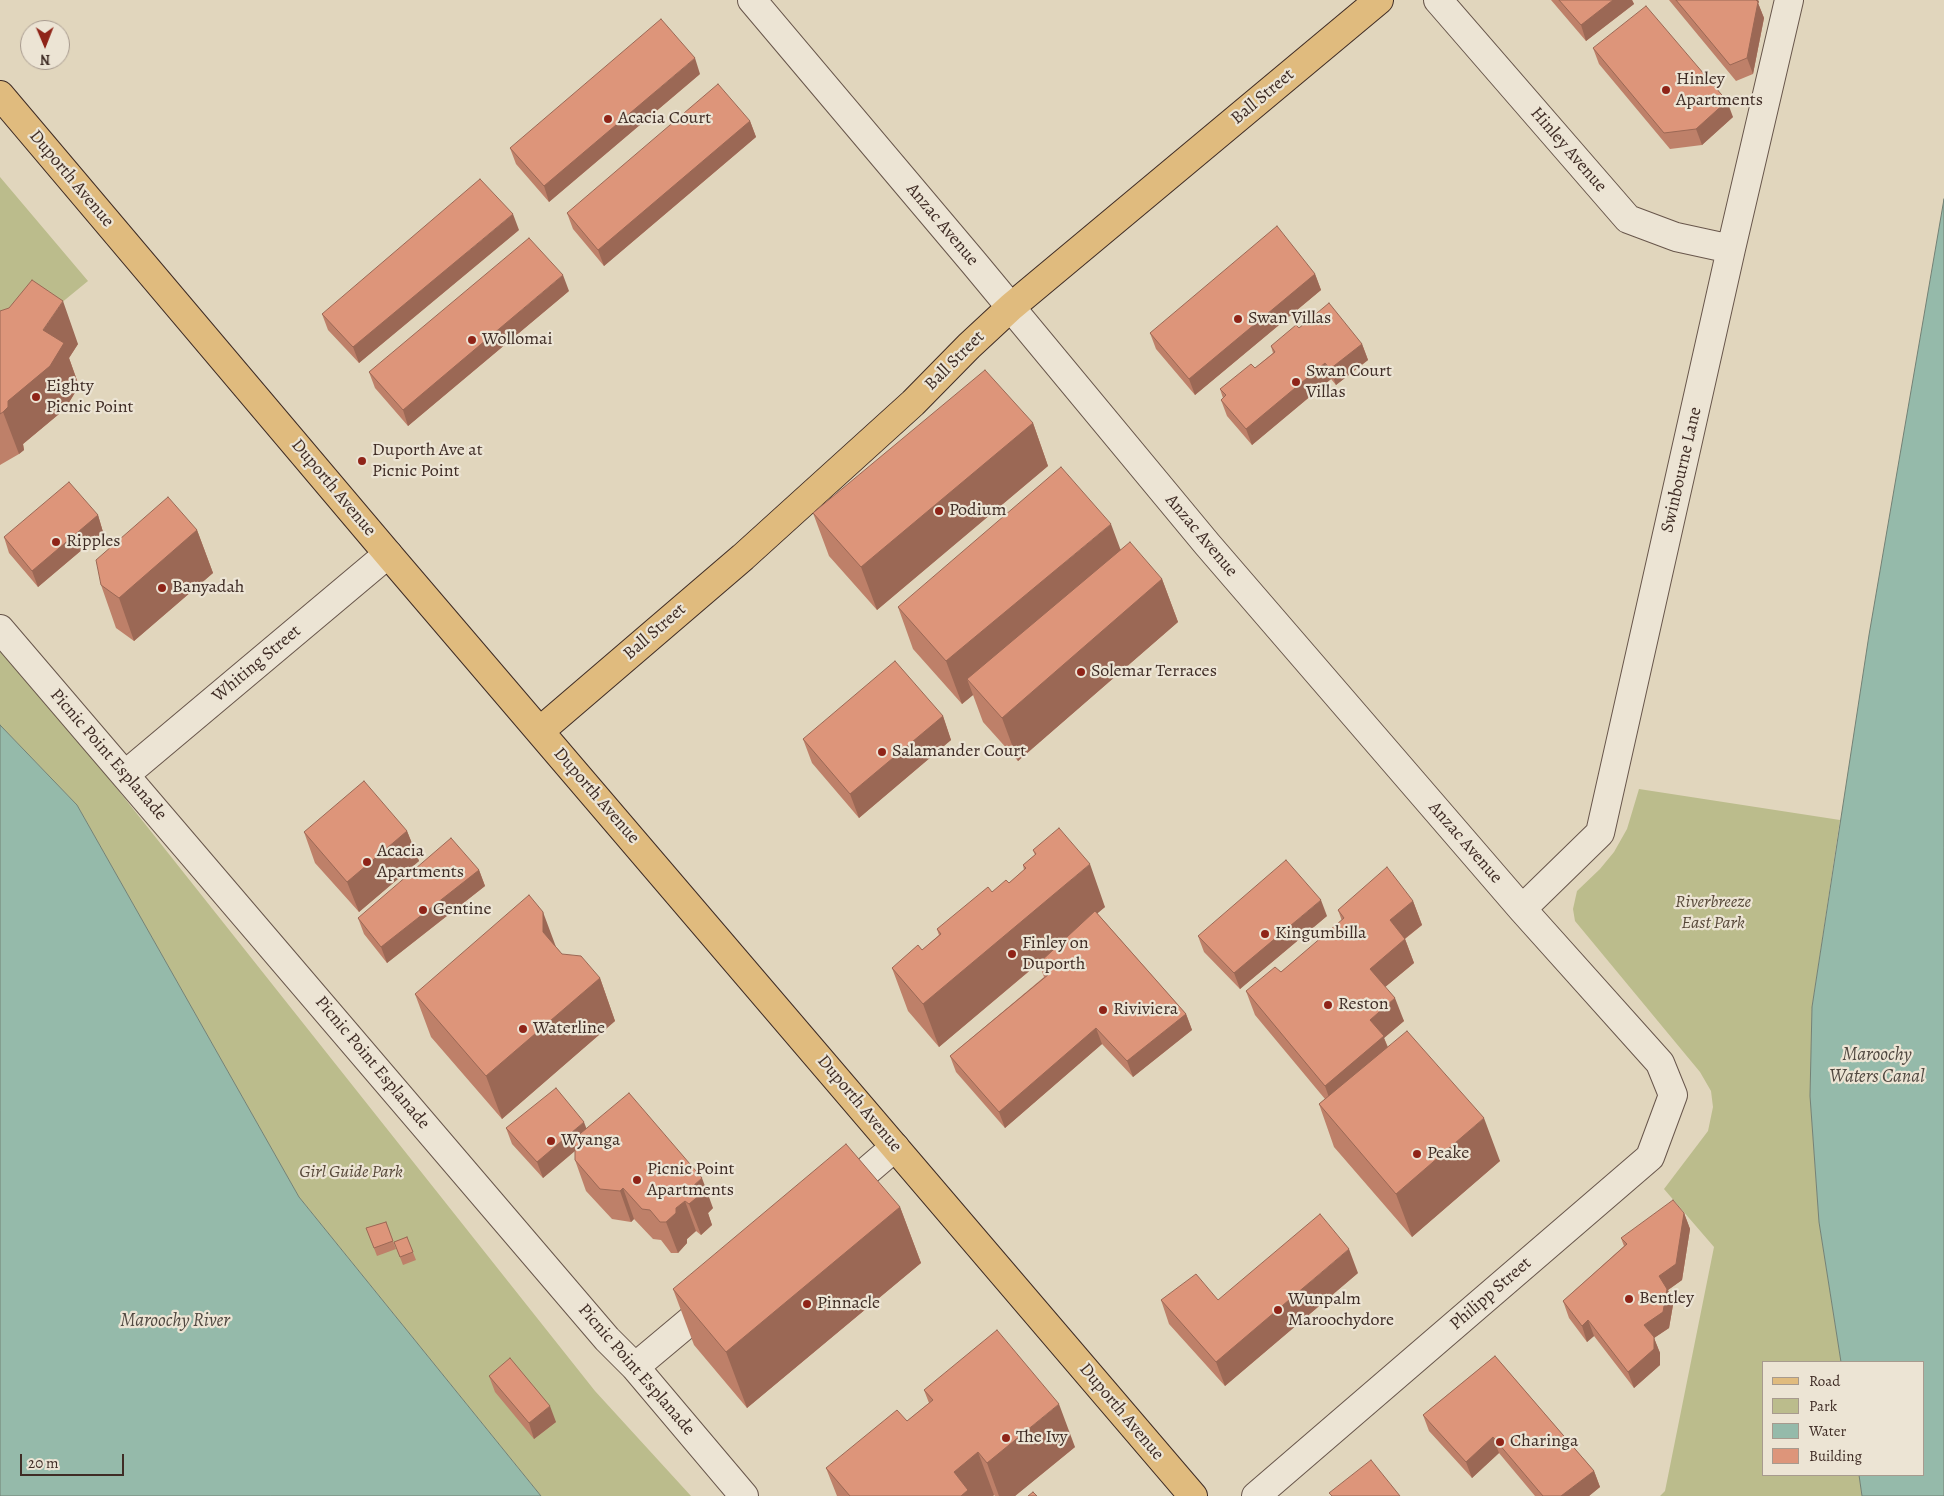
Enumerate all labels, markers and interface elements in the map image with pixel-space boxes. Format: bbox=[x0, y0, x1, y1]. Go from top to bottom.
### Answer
north arrow bbox=[20, 20, 70, 70]
text: N bbox=[40, 50, 51, 69]
street label: Ball Street bbox=[1227, 64, 1299, 130]
place label: Hinley Apartments bbox=[1676, 69, 1763, 112]
marker: Hinley Apartments bbox=[1660, 84, 1672, 96]
street label: Hinley Avenue bbox=[1525, 103, 1611, 197]
place label: Acacia Court bbox=[618, 108, 711, 130]
marker: Acacia Court bbox=[602, 113, 614, 125]
street label: Duporth Avenue bbox=[24, 126, 118, 232]
street label: Anzac Avenue bbox=[901, 179, 983, 271]
place label: Swan Villas bbox=[1248, 308, 1331, 330]
marker: Swan Villas bbox=[1232, 313, 1244, 325]
street label: Ball Street bbox=[921, 327, 989, 395]
place label: Wollomai bbox=[482, 329, 553, 351]
marker: Wollomai bbox=[466, 334, 478, 346]
place label: Swan Court Villas bbox=[1306, 361, 1392, 404]
place label: Eighty Picnic Point bbox=[46, 376, 134, 418]
marker: Swan Court Villas bbox=[1290, 376, 1302, 388]
marker: Eighty Picnic Point bbox=[30, 391, 42, 403]
street label: Swinbourne Lane bbox=[1657, 405, 1707, 535]
street label: Duporth Avenue bbox=[286, 435, 380, 541]
place label: Duporth Ave at Picnic Point bbox=[372, 440, 483, 482]
marker: Duporth Ave at Picnic Point bbox=[356, 455, 368, 467]
street label: Anzac Avenue bbox=[1160, 490, 1242, 582]
place label: Podium bbox=[949, 500, 1007, 522]
marker: Podium bbox=[933, 505, 945, 517]
place label: Ripples bbox=[66, 531, 121, 553]
marker: Ripples bbox=[50, 536, 62, 548]
place label: Banyadah bbox=[172, 577, 244, 599]
marker: Banyadah bbox=[156, 582, 168, 594]
street label: Ball Street bbox=[619, 599, 691, 665]
street label: Whiting Street bbox=[208, 621, 306, 707]
place label: Solemar Terraces bbox=[1091, 661, 1217, 683]
marker: Solemar Terraces bbox=[1075, 666, 1087, 678]
street label: Picnic Point Esplanade bbox=[45, 685, 171, 825]
place label: Salamander Court bbox=[892, 741, 1026, 763]
street label: Duporth Avenue bbox=[548, 743, 644, 849]
marker: Salamander Court bbox=[876, 746, 888, 758]
street label: Anzac Avenue bbox=[1424, 798, 1506, 888]
place label: Acacia Apartments bbox=[377, 841, 464, 884]
marker: Acacia Apartments bbox=[361, 856, 373, 868]
park label: Riverbreeze East Park bbox=[1675, 892, 1751, 934]
place label: Gentine bbox=[433, 899, 492, 921]
marker: Gentine bbox=[417, 904, 429, 916]
place label: Kingumbilla bbox=[1275, 923, 1366, 945]
marker: Kingumbilla bbox=[1259, 928, 1271, 940]
place label: Finley on Duporth bbox=[1022, 933, 1089, 976]
marker: Finley on Duporth bbox=[1006, 948, 1018, 960]
street label: Picnic Point Esplanade bbox=[310, 992, 434, 1134]
place label: Reston bbox=[1338, 994, 1389, 1016]
place label: Riviviera bbox=[1113, 999, 1178, 1021]
marker: Reston bbox=[1322, 999, 1334, 1011]
marker: Riviviera bbox=[1097, 1004, 1109, 1016]
place label: Waterline bbox=[533, 1018, 605, 1040]
marker: Waterline bbox=[517, 1023, 529, 1035]
water label: Maroochy Waters Canal bbox=[1829, 1044, 1925, 1088]
street label: Duporth Avenue bbox=[812, 1051, 906, 1157]
place label: Wyanga bbox=[561, 1130, 620, 1152]
marker: Wyanga bbox=[545, 1135, 557, 1147]
place label: Peake bbox=[1427, 1143, 1469, 1165]
marker: Peake bbox=[1411, 1148, 1423, 1160]
place label: Picnic Point Apartments bbox=[647, 1159, 735, 1202]
park label: Girl Guide Park bbox=[299, 1162, 403, 1184]
marker: Picnic Point Apartments bbox=[631, 1174, 643, 1186]
street label: Philipp Street bbox=[1446, 1253, 1536, 1335]
place label: Bentley bbox=[1639, 1288, 1694, 1310]
place label: Wunpalm Maroochydore bbox=[1288, 1289, 1394, 1332]
place label: Pinnacle bbox=[817, 1293, 880, 1315]
marker: Bentley bbox=[1623, 1293, 1635, 1305]
marker: Pinnacle bbox=[801, 1298, 813, 1310]
street label: Picnic Point Esplanade bbox=[573, 1300, 699, 1440]
marker: Wunpalm Maroochydore bbox=[1272, 1304, 1284, 1316]
water label: Maroochy River bbox=[120, 1310, 230, 1332]
street label: Duporth Avenue bbox=[1074, 1359, 1168, 1465]
legend bbox=[1762, 1361, 1924, 1476]
text: Road bbox=[1809, 1371, 1840, 1391]
text: Park bbox=[1809, 1396, 1837, 1416]
text: Water bbox=[1809, 1421, 1846, 1441]
place label: The Ivy bbox=[1016, 1427, 1067, 1449]
place label: Charinga bbox=[1510, 1431, 1578, 1453]
marker: The Ivy bbox=[1000, 1432, 1012, 1444]
marker: Charinga bbox=[1494, 1436, 1506, 1448]
scale bar bbox=[22, 1444, 126, 1476]
text: Building bbox=[1809, 1446, 1862, 1466]
text: 20 m bbox=[28, 1453, 59, 1473]

